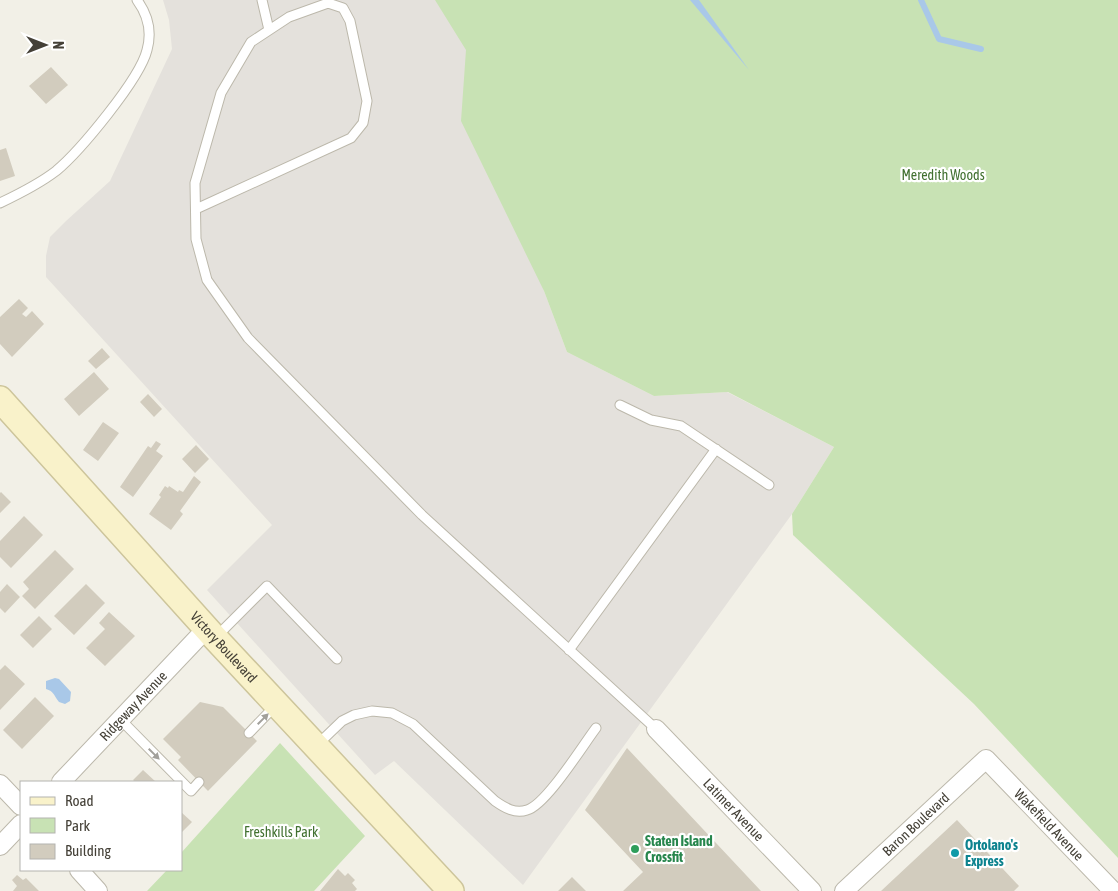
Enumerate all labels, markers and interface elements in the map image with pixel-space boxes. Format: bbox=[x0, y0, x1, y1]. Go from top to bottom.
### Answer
north arrow bbox=[20, 20, 70, 70]
text: N bbox=[50, 41, 66, 49]
park label: Meredith Woods bbox=[901, 167, 985, 183]
street label: Victory Boulevard bbox=[187, 608, 260, 686]
street label: Ridgeway Avenue bbox=[96, 668, 170, 744]
one-way arrow bbox=[257, 713, 269, 725]
one-way arrow bbox=[148, 748, 160, 760]
street label: Latimer Avenue bbox=[700, 775, 767, 844]
legend bbox=[20, 781, 182, 871]
street label: Wakefield Avenue bbox=[1011, 786, 1087, 864]
street label: Baron Boulevard bbox=[879, 789, 952, 859]
text: Road bbox=[65, 792, 94, 809]
text: Park bbox=[65, 817, 90, 834]
park label: Freshkills Park bbox=[244, 824, 318, 840]
place label: Staten Island Crossfit bbox=[645, 833, 713, 865]
place label: Ortolano's Express bbox=[965, 837, 1018, 869]
text: Building bbox=[65, 842, 111, 859]
marker: Staten Island Crossfit bbox=[629, 843, 641, 855]
marker: Ortolano's Express bbox=[949, 847, 961, 859]

